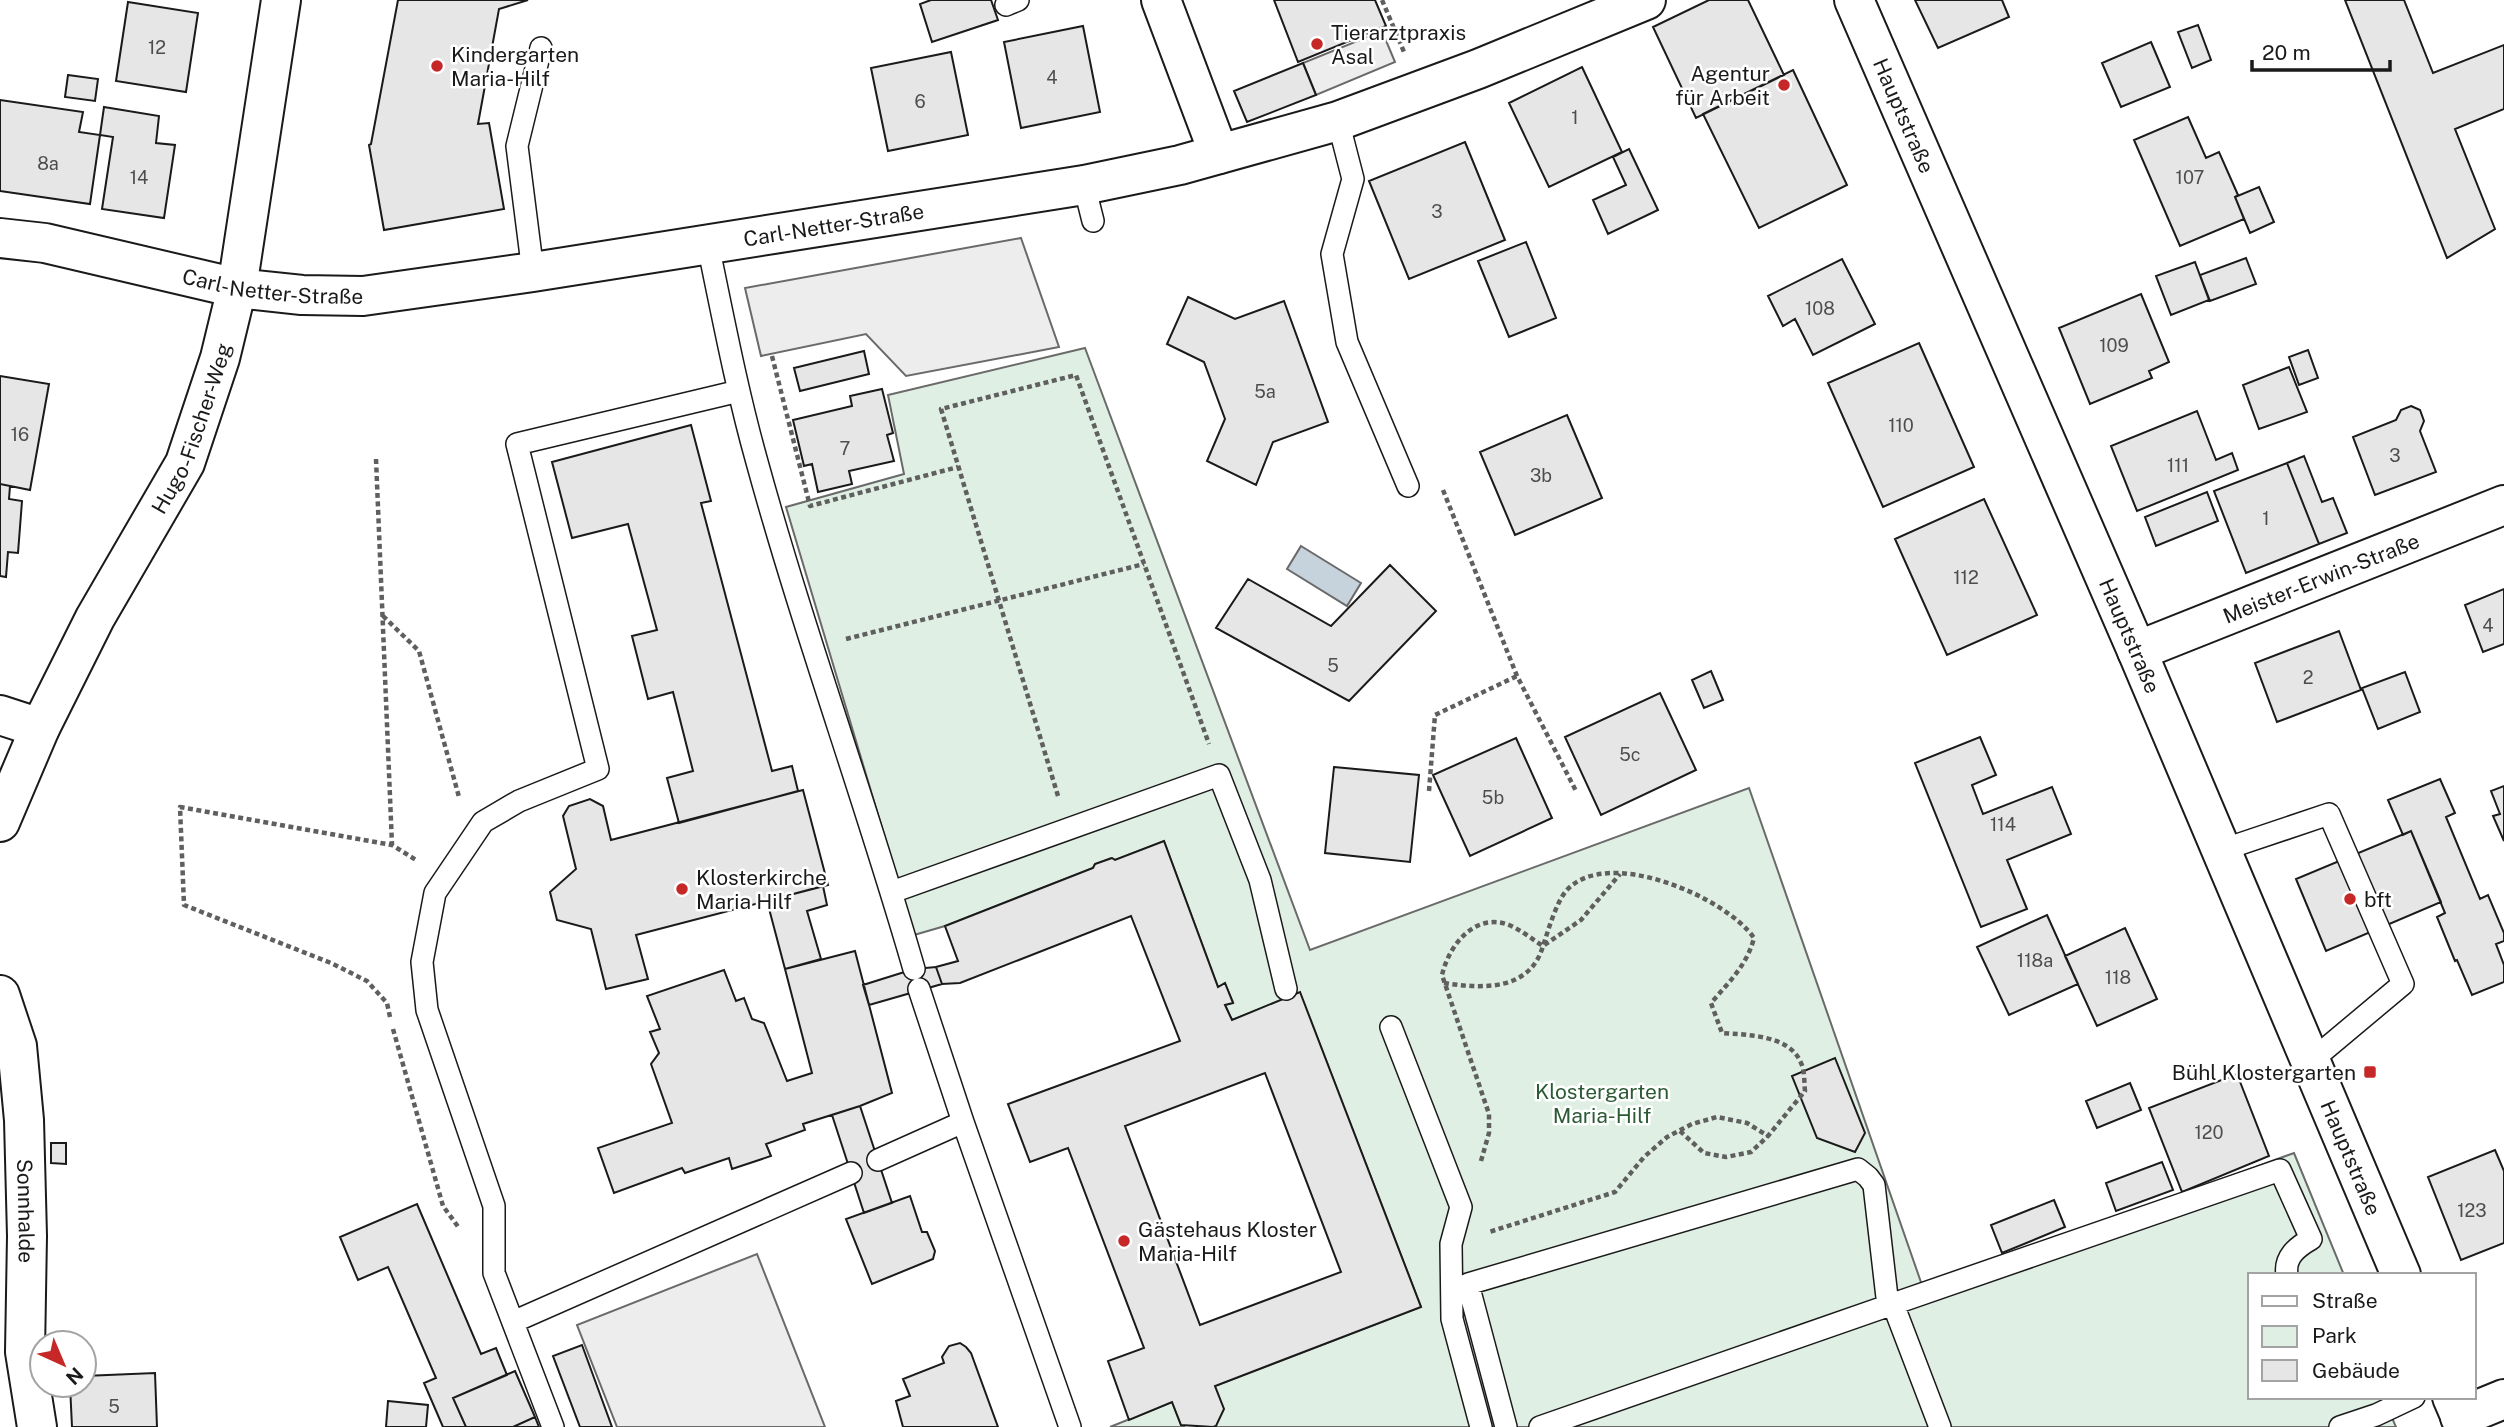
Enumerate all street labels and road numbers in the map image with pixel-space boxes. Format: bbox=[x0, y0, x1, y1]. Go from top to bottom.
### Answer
street label: Hauptstraße bbox=[1868, 54, 1940, 177]
street label: Carl-Netter-Straße bbox=[742, 198, 926, 251]
street label: Carl-Netter-Straße bbox=[180, 263, 364, 309]
street label: Hugo-Fischer-Weg bbox=[146, 340, 236, 518]
street label: Meister-Erwin-Straße bbox=[2219, 528, 2423, 628]
street label: Hauptstraße bbox=[2094, 574, 2166, 697]
street label: Hauptstraße bbox=[2316, 1096, 2387, 1219]
street label: Sonnhalde bbox=[13, 1158, 40, 1263]

